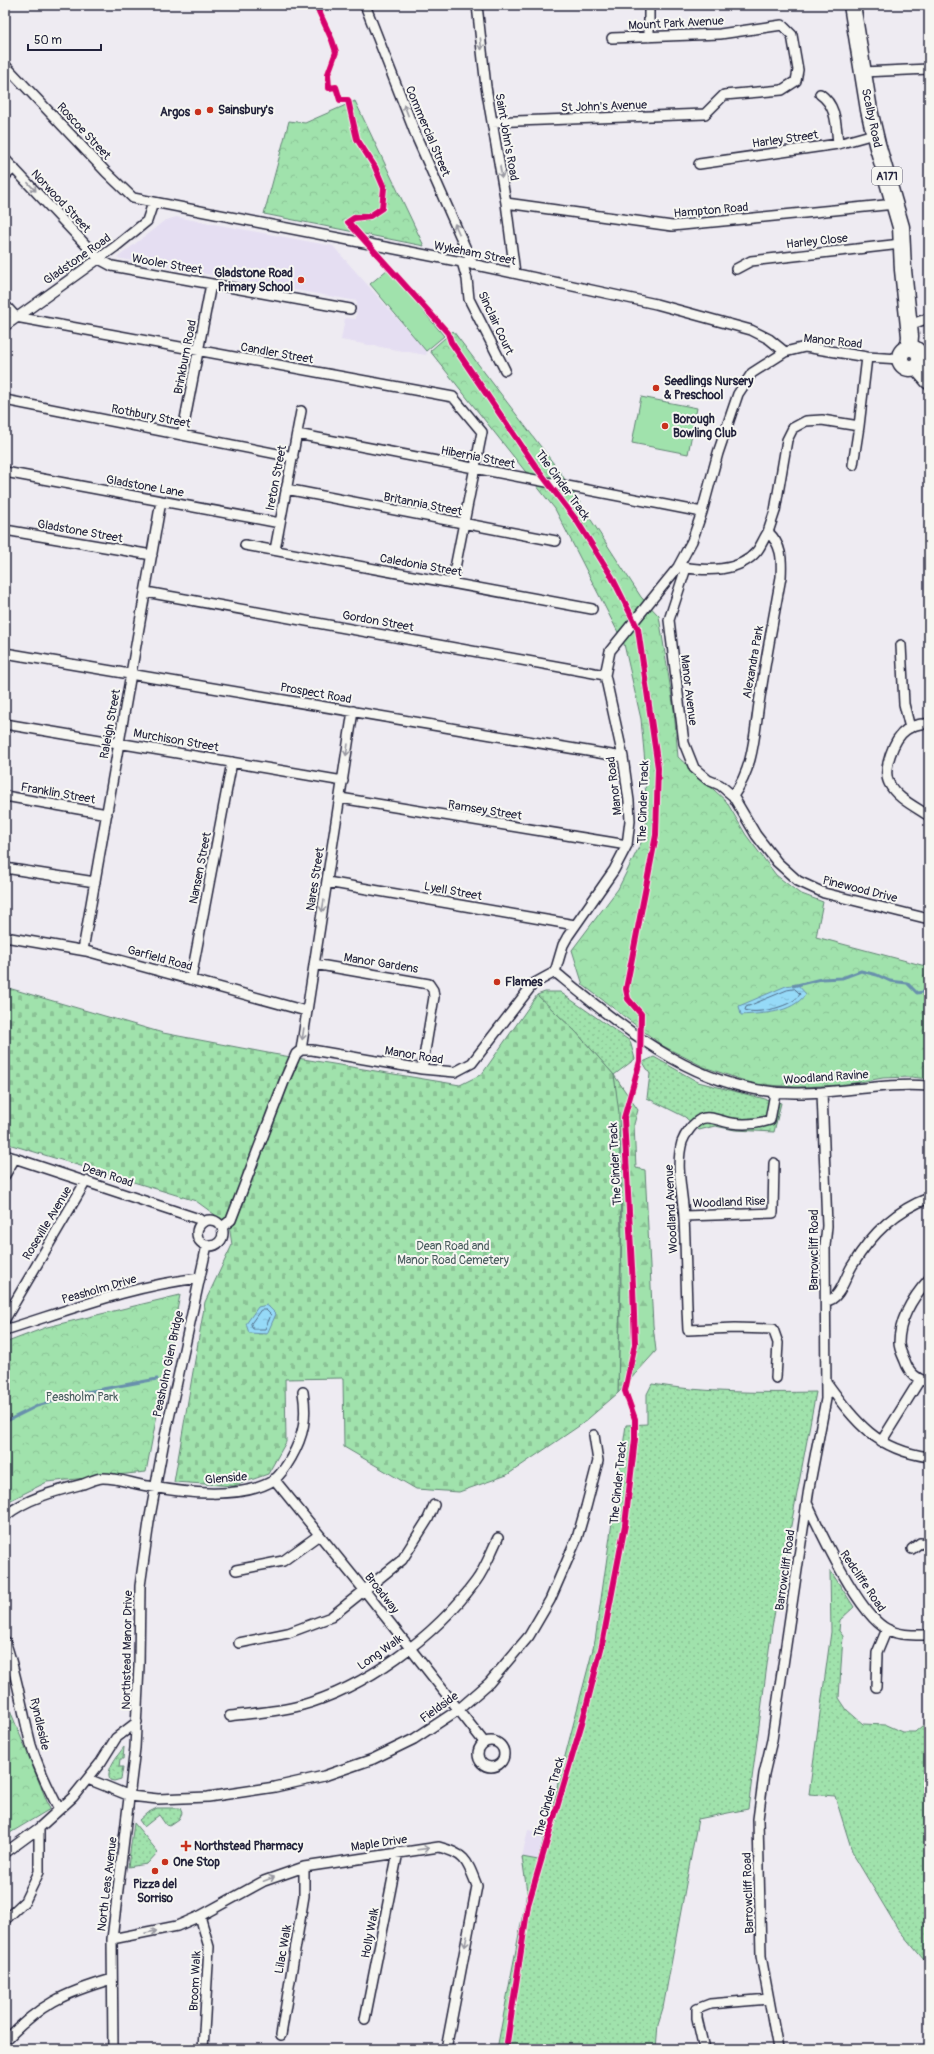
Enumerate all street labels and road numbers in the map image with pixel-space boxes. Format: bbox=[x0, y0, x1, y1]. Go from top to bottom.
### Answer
street label: Mount Park Avenue bbox=[628, 14, 724, 33]
street label: Commercial Street bbox=[402, 84, 453, 179]
street label: Scalby Road bbox=[858, 87, 885, 149]
street label: Saint John's Road bbox=[491, 92, 522, 182]
street label: St John's Avenue bbox=[561, 97, 647, 116]
street label: Roscoe Street bbox=[53, 100, 114, 163]
street label: Harley Street bbox=[751, 127, 819, 152]
street label: Norwood Street bbox=[28, 167, 94, 236]
road number: A171 bbox=[872, 167, 902, 185]
street label: Hampton Road bbox=[673, 200, 749, 221]
street label: Gladstone Road bbox=[41, 231, 114, 288]
street label: Harley Close bbox=[785, 231, 849, 252]
street label: Wykeham Street bbox=[433, 238, 517, 269]
street label: Wooler Street bbox=[130, 251, 204, 278]
street label: Sinclair Court bbox=[474, 289, 517, 358]
street label: Brinkburn Road bbox=[171, 319, 200, 396]
street label: Manor Road bbox=[803, 331, 863, 352]
street label: Candler Street bbox=[239, 340, 315, 367]
street label: Rothbury Street bbox=[110, 401, 192, 432]
street label: Hibernia Street bbox=[439, 443, 517, 472]
street label: Ireton Street bbox=[263, 444, 290, 512]
street label: The Cinder Track bbox=[532, 447, 593, 523]
street label: Gladstone Lane bbox=[105, 472, 185, 501]
street label: Britannia Street bbox=[382, 490, 464, 519]
street label: Gladstone Street bbox=[36, 517, 124, 546]
street label: Caledonia Street bbox=[379, 551, 463, 580]
street label: Gordon Street bbox=[341, 608, 415, 635]
street label: Alexandra Park bbox=[740, 624, 767, 700]
street label: Manor Avenue bbox=[677, 654, 700, 726]
street label: Prospect Road bbox=[279, 680, 353, 707]
street label: Raleigh Street bbox=[97, 688, 124, 760]
street label: Murchison Street bbox=[132, 726, 220, 755]
street label: Manor Road bbox=[603, 756, 626, 816]
street label: The Cinder Track bbox=[635, 760, 652, 844]
street label: Franklin Street bbox=[20, 780, 96, 807]
street label: Ramsey Street bbox=[447, 797, 523, 824]
street label: Nansen Street bbox=[186, 831, 215, 905]
street label: Nares Street bbox=[303, 846, 328, 912]
street label: Pinewood Drive bbox=[821, 873, 899, 906]
street label: Lyell Street bbox=[423, 879, 483, 904]
street label: Garfield Road bbox=[126, 943, 194, 974]
street label: Manor Gardens bbox=[343, 950, 420, 977]
street label: Manor Road bbox=[384, 1043, 444, 1068]
street label: Woodland Ravine bbox=[783, 1067, 869, 1088]
street label: The Cinder Track bbox=[606, 1122, 625, 1206]
street label: Dean Road bbox=[80, 1160, 135, 1191]
street label: Woodland Avenue bbox=[662, 1164, 681, 1254]
street label: Roseville Avenue bbox=[20, 1184, 75, 1263]
street label: Woodland Rise bbox=[692, 1194, 766, 1211]
street label: Barrowcliff Road bbox=[807, 1209, 822, 1291]
street label: Peasholm Drive bbox=[60, 1272, 138, 1307]
street label: Peasholm Glen Bridge bbox=[150, 1309, 187, 1419]
street label: The Cinder Track bbox=[607, 1441, 630, 1525]
street label: Glenside bbox=[204, 1469, 248, 1488]
street label: Barrowcliff Road bbox=[772, 1529, 799, 1611]
street label: Redcliffe Road bbox=[836, 1548, 889, 1615]
street label: Broadway bbox=[361, 1570, 402, 1617]
street label: Northstead Manor Drive bbox=[119, 1590, 136, 1710]
street label: Long Walk bbox=[355, 1631, 406, 1674]
street label: Fieldside bbox=[417, 1689, 461, 1726]
street label: Ryndleside bbox=[26, 1697, 53, 1752]
street label: The Cinder Track bbox=[531, 1755, 568, 1839]
street label: Maple Drive bbox=[350, 1832, 408, 1855]
street label: North Leas Avenue bbox=[94, 1836, 121, 1932]
street label: Barrowcliff Road bbox=[740, 1852, 757, 1934]
street label: Holly Walk bbox=[358, 1907, 383, 1960]
street label: Lilac Walk bbox=[272, 1923, 295, 1975]
street label: Broom Walk bbox=[186, 1951, 205, 2012]

